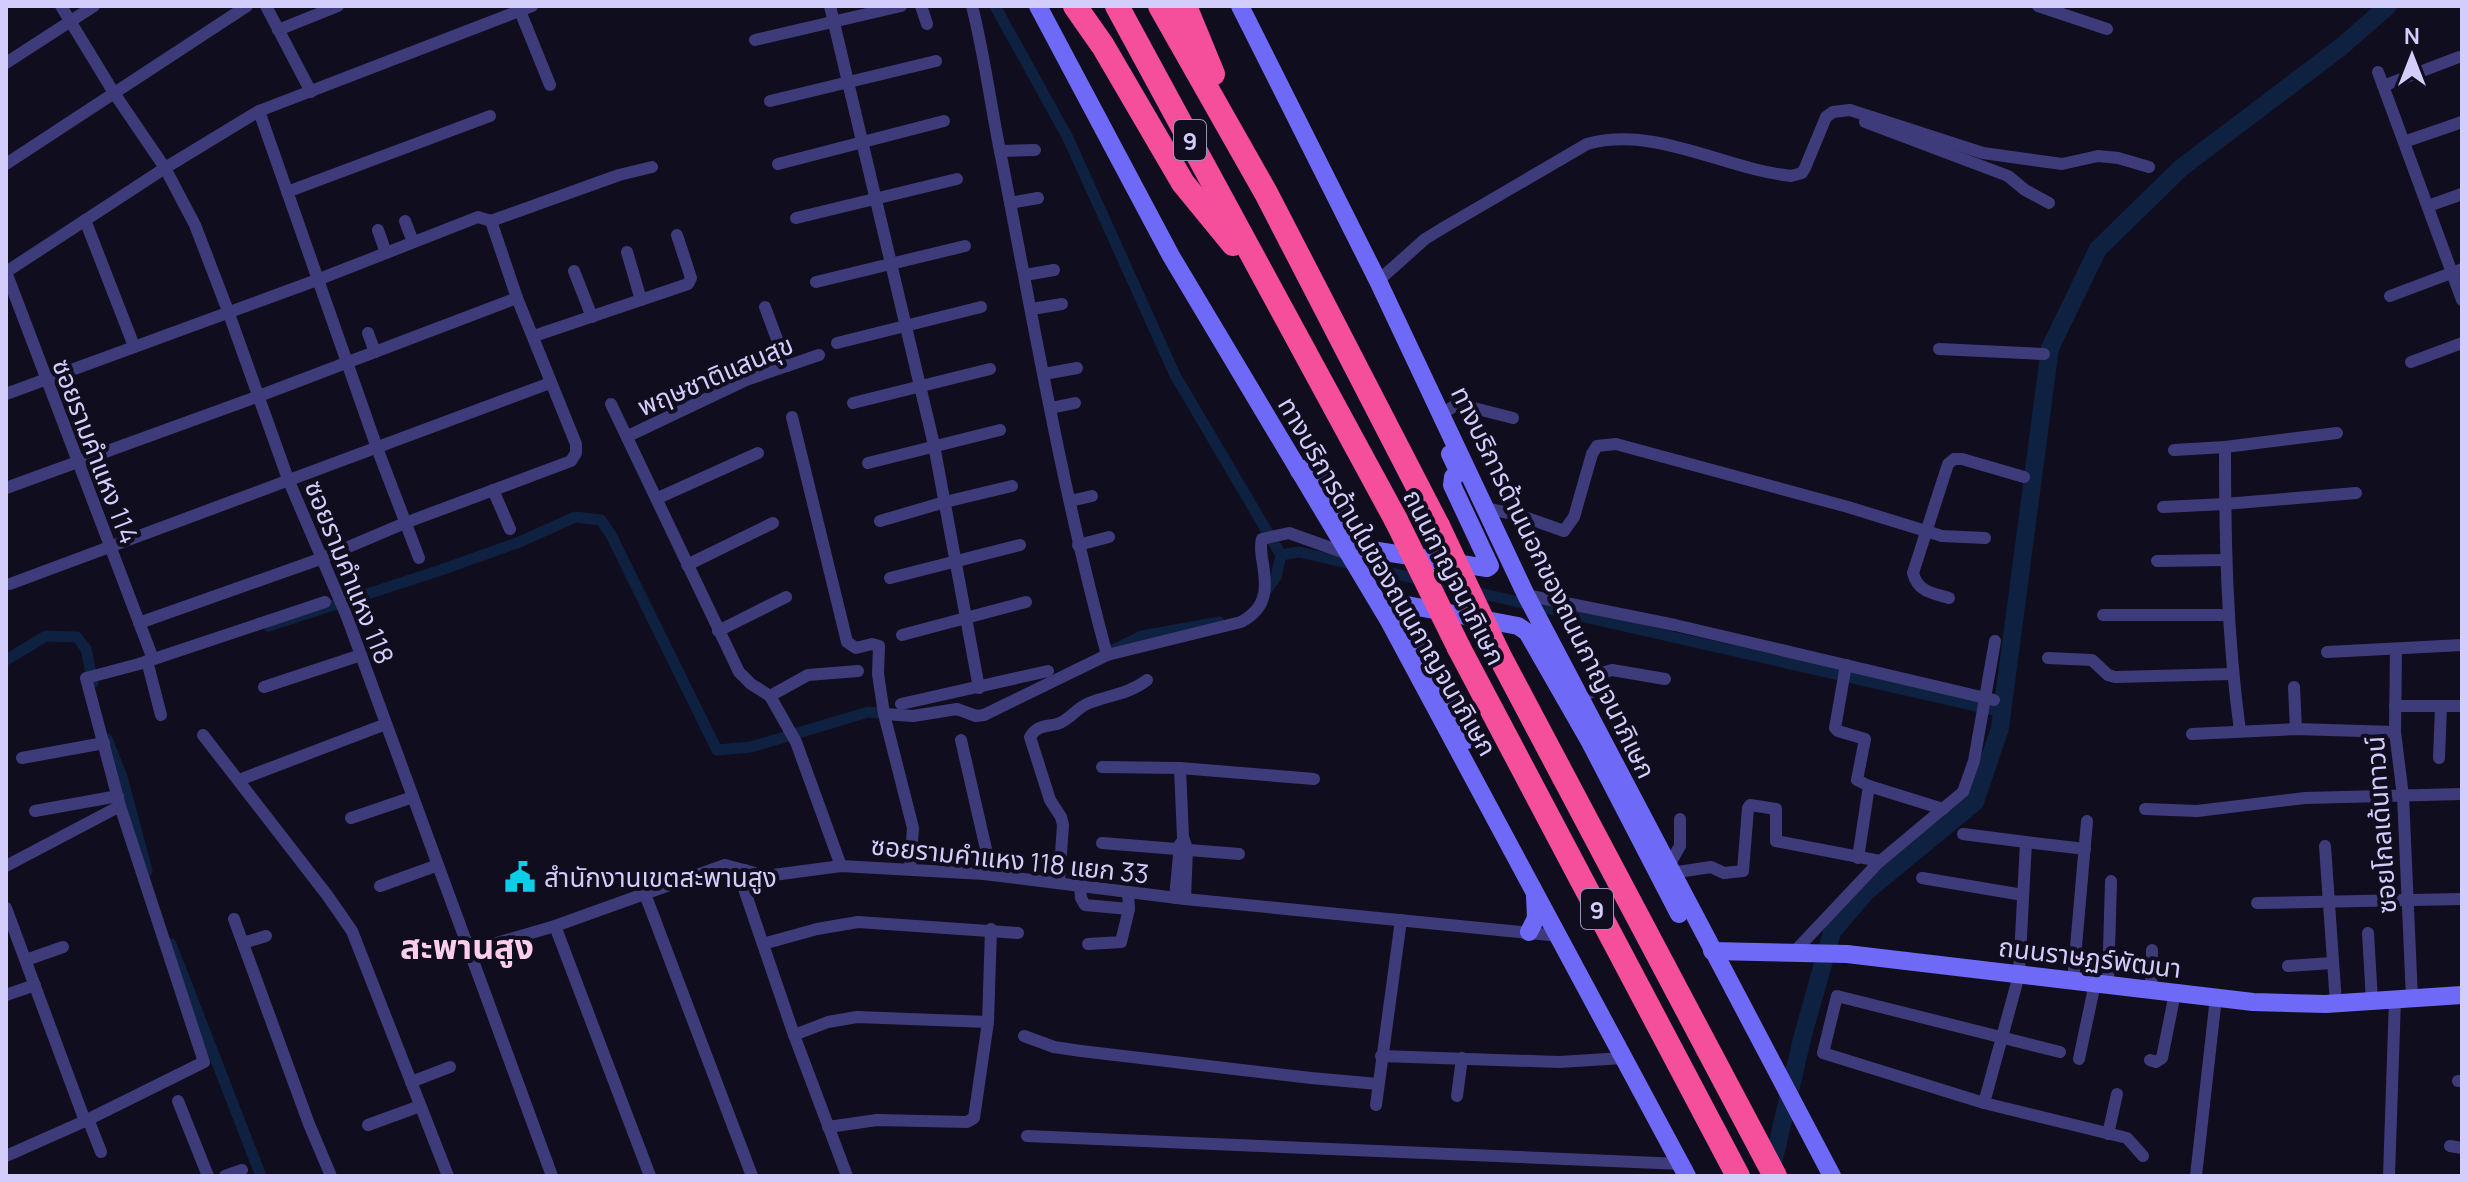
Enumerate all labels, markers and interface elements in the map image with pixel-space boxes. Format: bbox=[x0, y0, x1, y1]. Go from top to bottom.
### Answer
north arrow bbox=[2372, 16, 2452, 96]
text: N bbox=[2404, 21, 2420, 51]
road number: 9 bbox=[1174, 120, 1206, 160]
street label: พฤษชาติแสนสุข bbox=[631, 326, 799, 424]
street label: ซอยรามคำแหง 114 bbox=[44, 353, 148, 549]
street label: ทางบริการด้านนอกของถนนกาญจนาภิเษก bbox=[1443, 380, 1665, 784]
street label: ทางบริการด้านในของถนนกาญจนาภิเษก bbox=[1272, 391, 1504, 761]
street label: ซอยรามคำแหง 118 bbox=[297, 475, 403, 669]
street label: ถนนกาญจนาภิเษก bbox=[1397, 484, 1513, 670]
street label: ซอยโกลเด้นทาวน์ bbox=[2356, 735, 2404, 915]
street label: ซอยรามคำแหง 118 แยก 33 bbox=[869, 827, 1151, 891]
place label: สำนักงานเขตสะพานสูง bbox=[544, 859, 777, 895]
public building icon: สำนักงานเขตสะพานสูง bbox=[503, 860, 537, 894]
road number: 9 bbox=[1581, 889, 1613, 929]
district label: สะพานสูง bbox=[400, 923, 534, 969]
street label: ถนนราษฏร์พัฒนา bbox=[1997, 928, 2183, 986]

